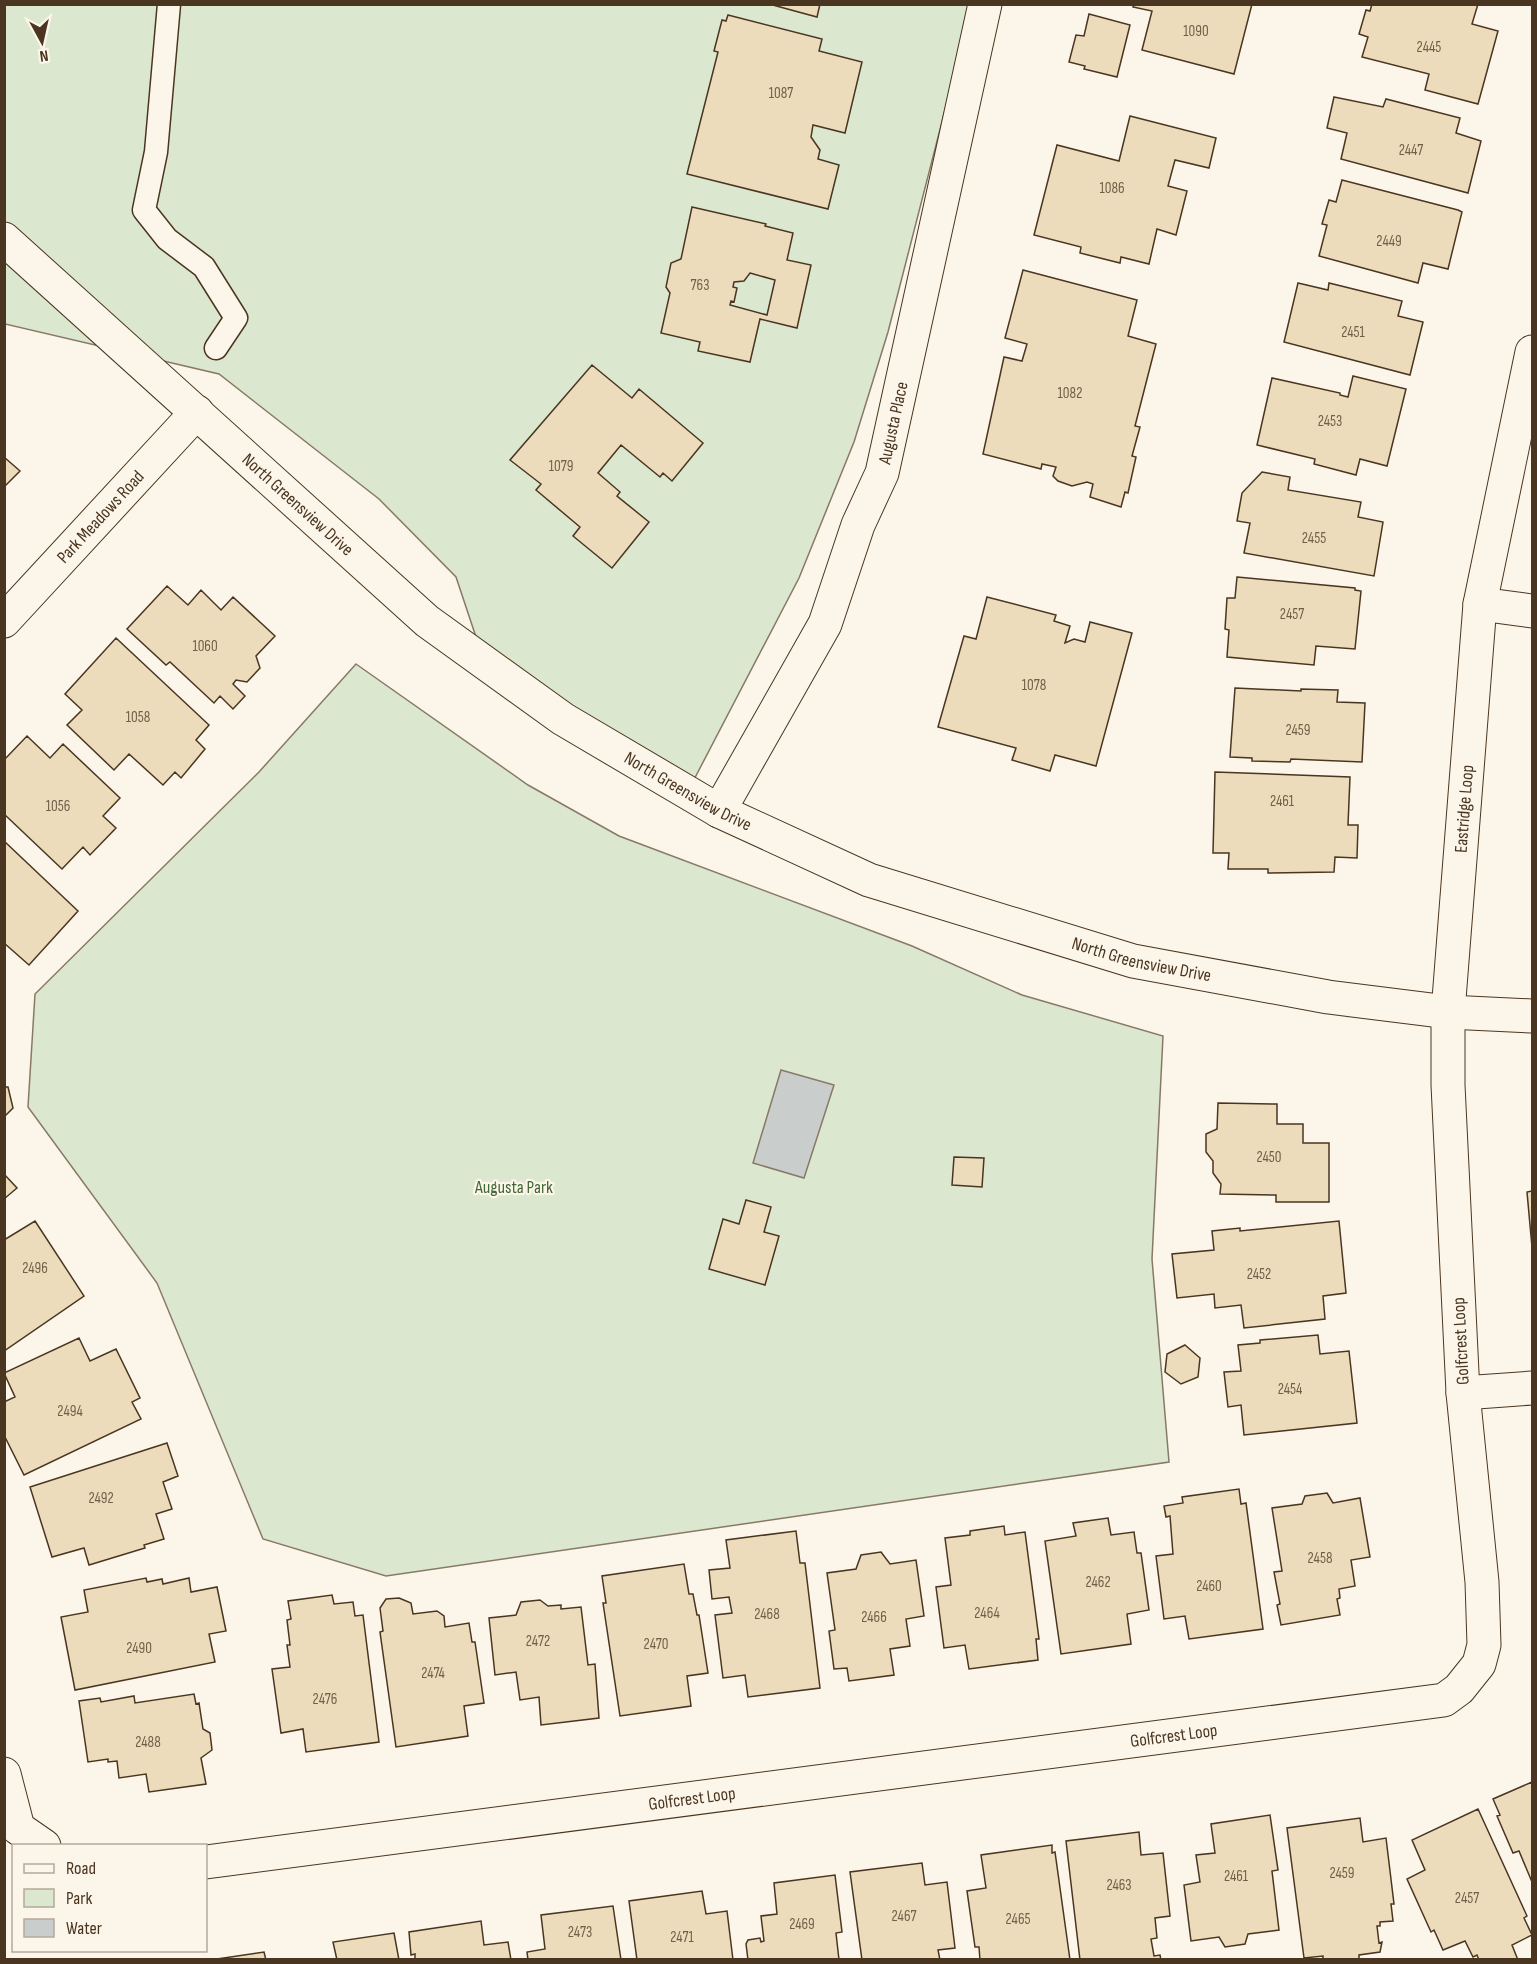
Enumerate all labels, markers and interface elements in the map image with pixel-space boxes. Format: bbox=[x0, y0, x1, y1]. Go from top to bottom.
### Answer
north arrow bbox=[12, 12, 72, 72]
house number: 1090 bbox=[1183, 22, 1209, 41]
house number: 2445 bbox=[1417, 38, 1441, 57]
text: N bbox=[38, 45, 49, 65]
house number: 1087 bbox=[769, 84, 793, 103]
house number: 2447 bbox=[1399, 141, 1423, 160]
house number: 1086 bbox=[1099, 179, 1125, 198]
house number: 2449 bbox=[1376, 232, 1402, 251]
house number: 763 bbox=[691, 276, 709, 295]
house number: 2451 bbox=[1341, 323, 1366, 342]
street label: Augusta Place bbox=[874, 380, 912, 467]
house number: 1082 bbox=[1058, 384, 1082, 403]
house number: 2453 bbox=[1318, 412, 1342, 431]
street label: North Greensview Drive bbox=[238, 449, 358, 560]
house number: 1079 bbox=[549, 457, 573, 476]
street label: Park Meadows Road bbox=[52, 466, 148, 567]
house number: 2455 bbox=[1302, 529, 1326, 548]
house number: 2457 bbox=[1280, 605, 1304, 624]
house number: 1060 bbox=[192, 637, 218, 656]
house number: 1078 bbox=[1022, 676, 1046, 695]
house number: 1058 bbox=[126, 708, 150, 727]
house number: 2459 bbox=[1285, 721, 1311, 740]
street label: North Greensview Drive bbox=[621, 747, 755, 835]
street label: Eastridge Loop bbox=[1450, 764, 1478, 854]
house number: 2461 bbox=[1270, 792, 1295, 811]
house number: 1056 bbox=[46, 797, 70, 816]
street label: North Greensview Drive bbox=[1069, 932, 1213, 986]
house number: 2450 bbox=[1256, 1148, 1282, 1167]
park label: Augusta Park bbox=[474, 1177, 553, 1198]
house number: 2496 bbox=[22, 1259, 48, 1278]
house number: 2452 bbox=[1247, 1265, 1271, 1284]
street label: Golfcrest Loop bbox=[1448, 1297, 1474, 1385]
house number: 2454 bbox=[1278, 1380, 1302, 1399]
house number: 2494 bbox=[57, 1402, 83, 1421]
house number: 2492 bbox=[88, 1489, 114, 1508]
house number: 2458 bbox=[1307, 1549, 1333, 1568]
house number: 2462 bbox=[1085, 1573, 1111, 1592]
house number: 2460 bbox=[1196, 1577, 1222, 1596]
house number: 2464 bbox=[974, 1604, 1000, 1623]
house number: 2468 bbox=[754, 1605, 780, 1624]
house number: 2466 bbox=[861, 1608, 887, 1627]
house number: 2472 bbox=[526, 1632, 550, 1651]
house number: 2470 bbox=[644, 1635, 668, 1654]
house number: 2490 bbox=[126, 1639, 152, 1658]
house number: 2474 bbox=[421, 1664, 445, 1683]
house number: 2476 bbox=[313, 1690, 337, 1709]
street label: Golfcrest Loop bbox=[1129, 1719, 1219, 1751]
house number: 2488 bbox=[135, 1733, 161, 1752]
street label: Golfcrest Loop bbox=[647, 1782, 737, 1815]
legend bbox=[12, 1844, 207, 1952]
text: Road bbox=[66, 1858, 96, 1879]
house number: 2459 bbox=[1329, 1864, 1355, 1883]
house number: 2461 bbox=[1224, 1867, 1249, 1886]
house number: 2463 bbox=[1106, 1876, 1132, 1895]
text: Park bbox=[66, 1888, 92, 1909]
house number: 2457 bbox=[1455, 1889, 1479, 1908]
house number: 2467 bbox=[892, 1907, 916, 1926]
house number: 2465 bbox=[1006, 1910, 1030, 1929]
house number: 2469 bbox=[789, 1915, 815, 1934]
text: Water bbox=[66, 1918, 102, 1939]
house number: 2473 bbox=[568, 1923, 592, 1942]
house number: 2471 bbox=[670, 1928, 695, 1947]

